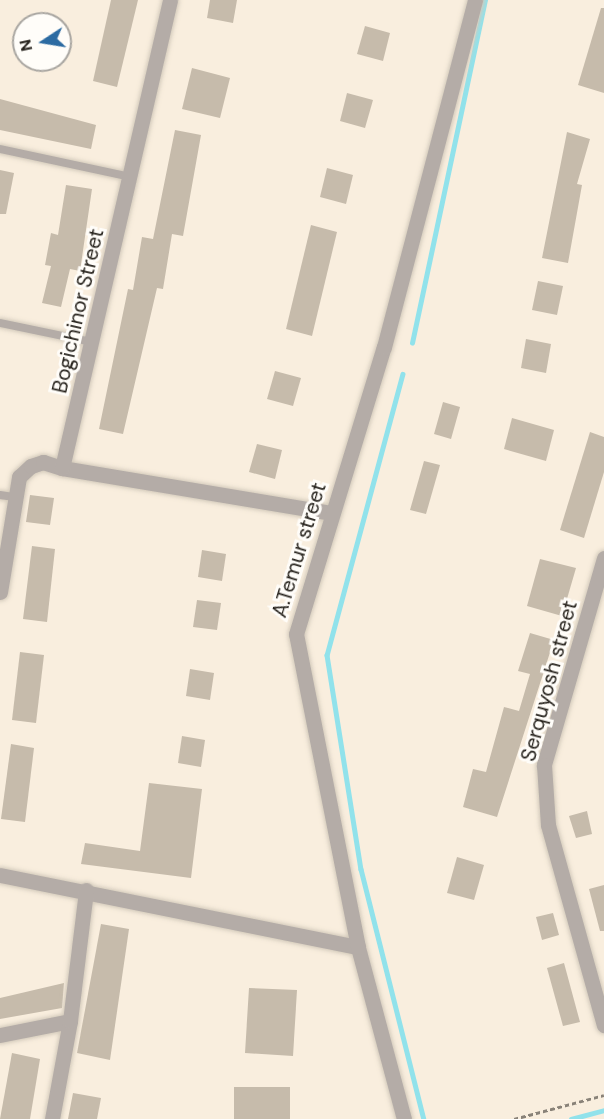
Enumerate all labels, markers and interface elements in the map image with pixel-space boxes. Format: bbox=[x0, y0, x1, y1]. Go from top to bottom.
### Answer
north arrow bbox=[12, 12, 72, 72]
text: N bbox=[14, 38, 37, 53]
street label: Bogichinor Street bbox=[47, 226, 109, 396]
street label: A.Temur street bbox=[267, 479, 331, 621]
street label: Serquyosh street bbox=[515, 598, 583, 764]

